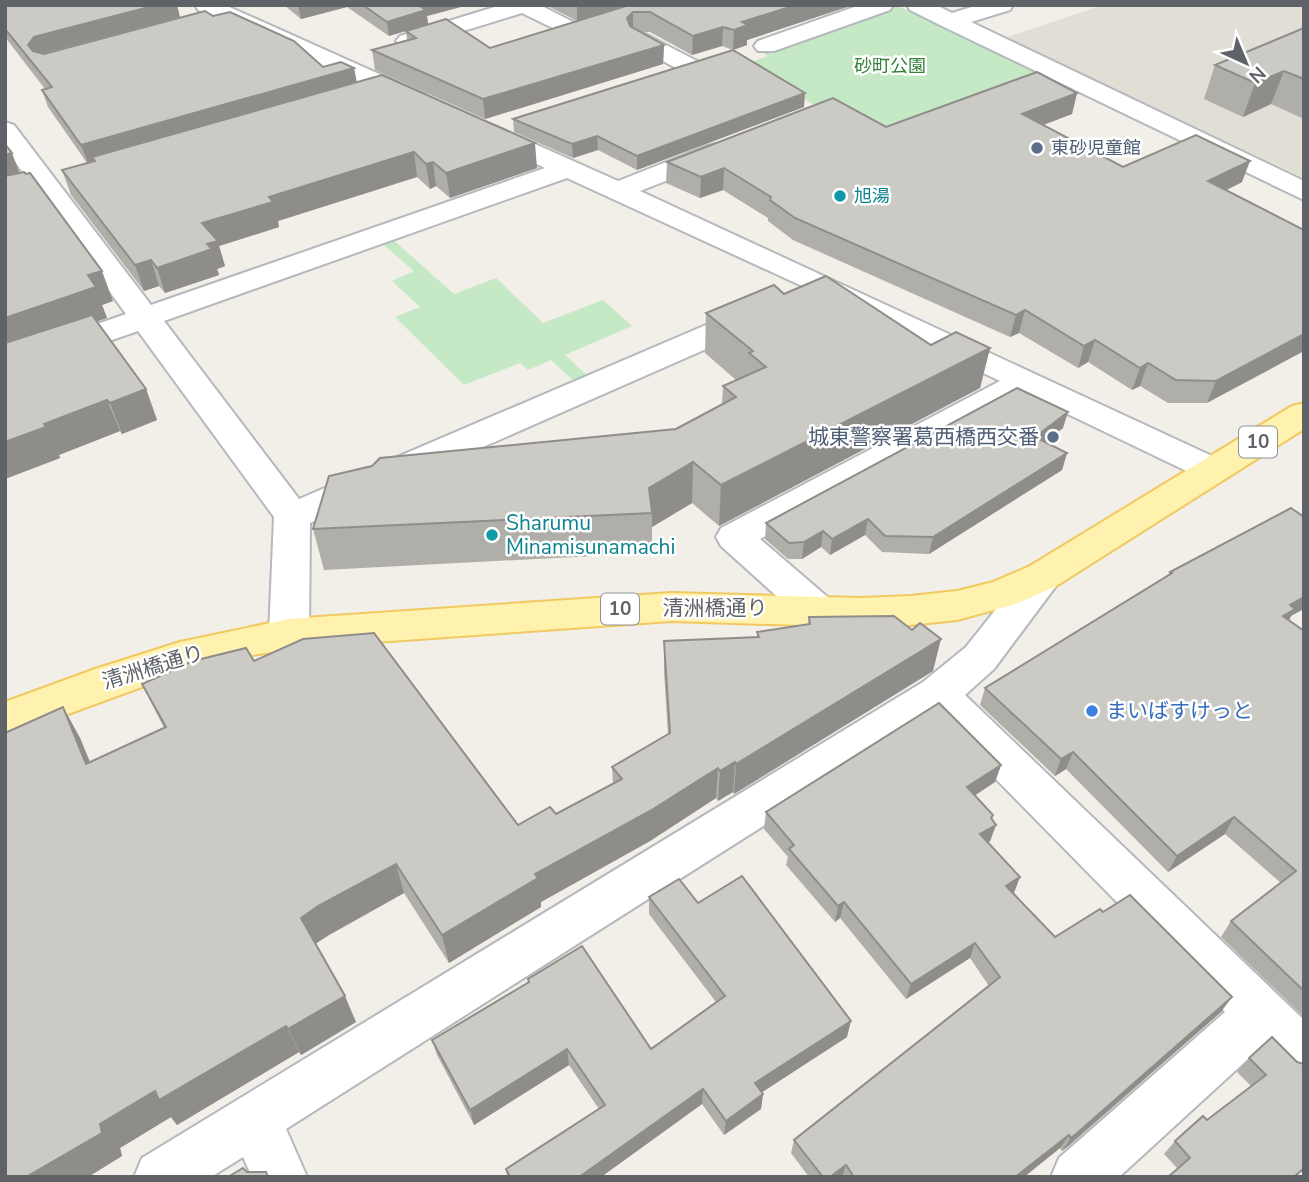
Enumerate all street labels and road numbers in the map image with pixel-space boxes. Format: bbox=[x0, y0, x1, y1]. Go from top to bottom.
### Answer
road number: 10 bbox=[1239, 426, 1277, 458]
road number: 10 bbox=[601, 594, 639, 624]
street label: 清洲橋通り bbox=[663, 594, 768, 622]
street label: 清洲橋通り bbox=[99, 638, 207, 696]

